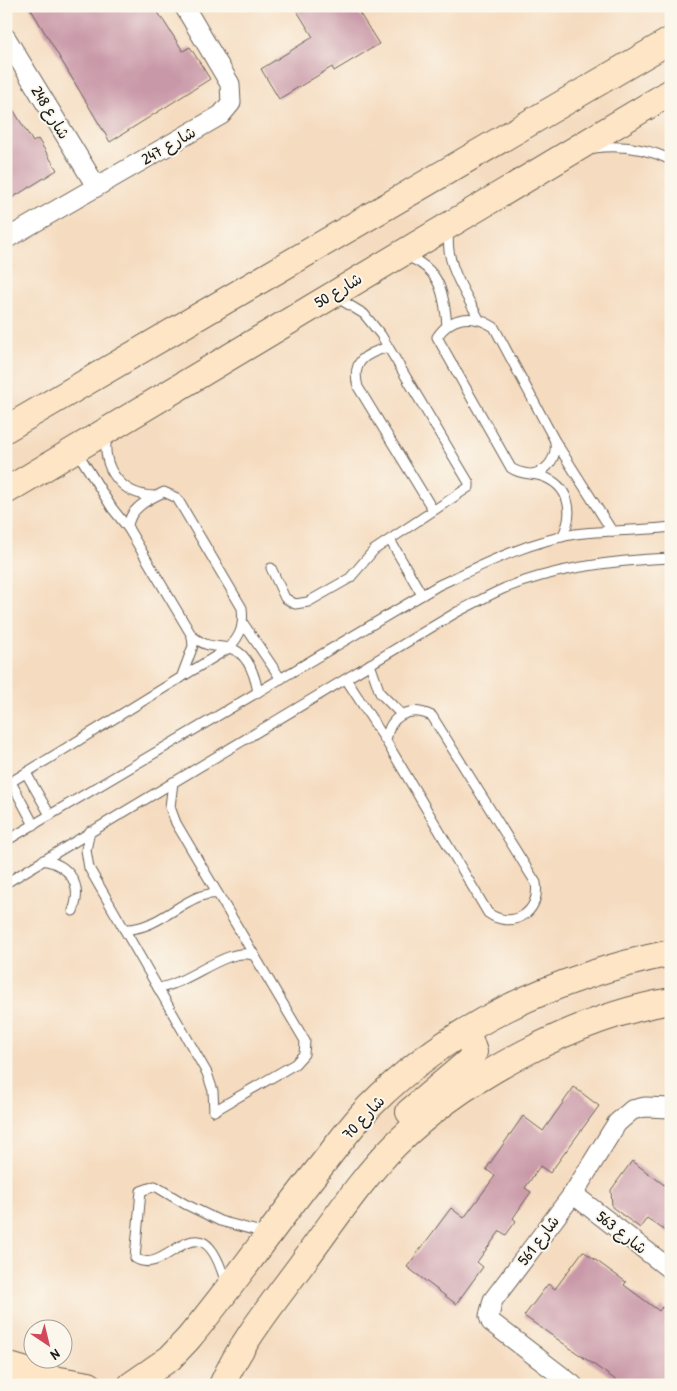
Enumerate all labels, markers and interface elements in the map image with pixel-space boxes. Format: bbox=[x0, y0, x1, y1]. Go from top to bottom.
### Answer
street label: شارع 248 bbox=[26, 81, 76, 143]
street label: شارع 247 bbox=[137, 121, 200, 170]
street label: شارع 50 bbox=[310, 267, 367, 314]
street label: شارع 70 bbox=[337, 1090, 390, 1145]
street label: شارع 563 bbox=[592, 1205, 652, 1260]
street label: شارع 561 bbox=[512, 1211, 565, 1270]
north arrow bbox=[22, 1318, 72, 1368]
text: N bbox=[47, 1345, 64, 1365]

